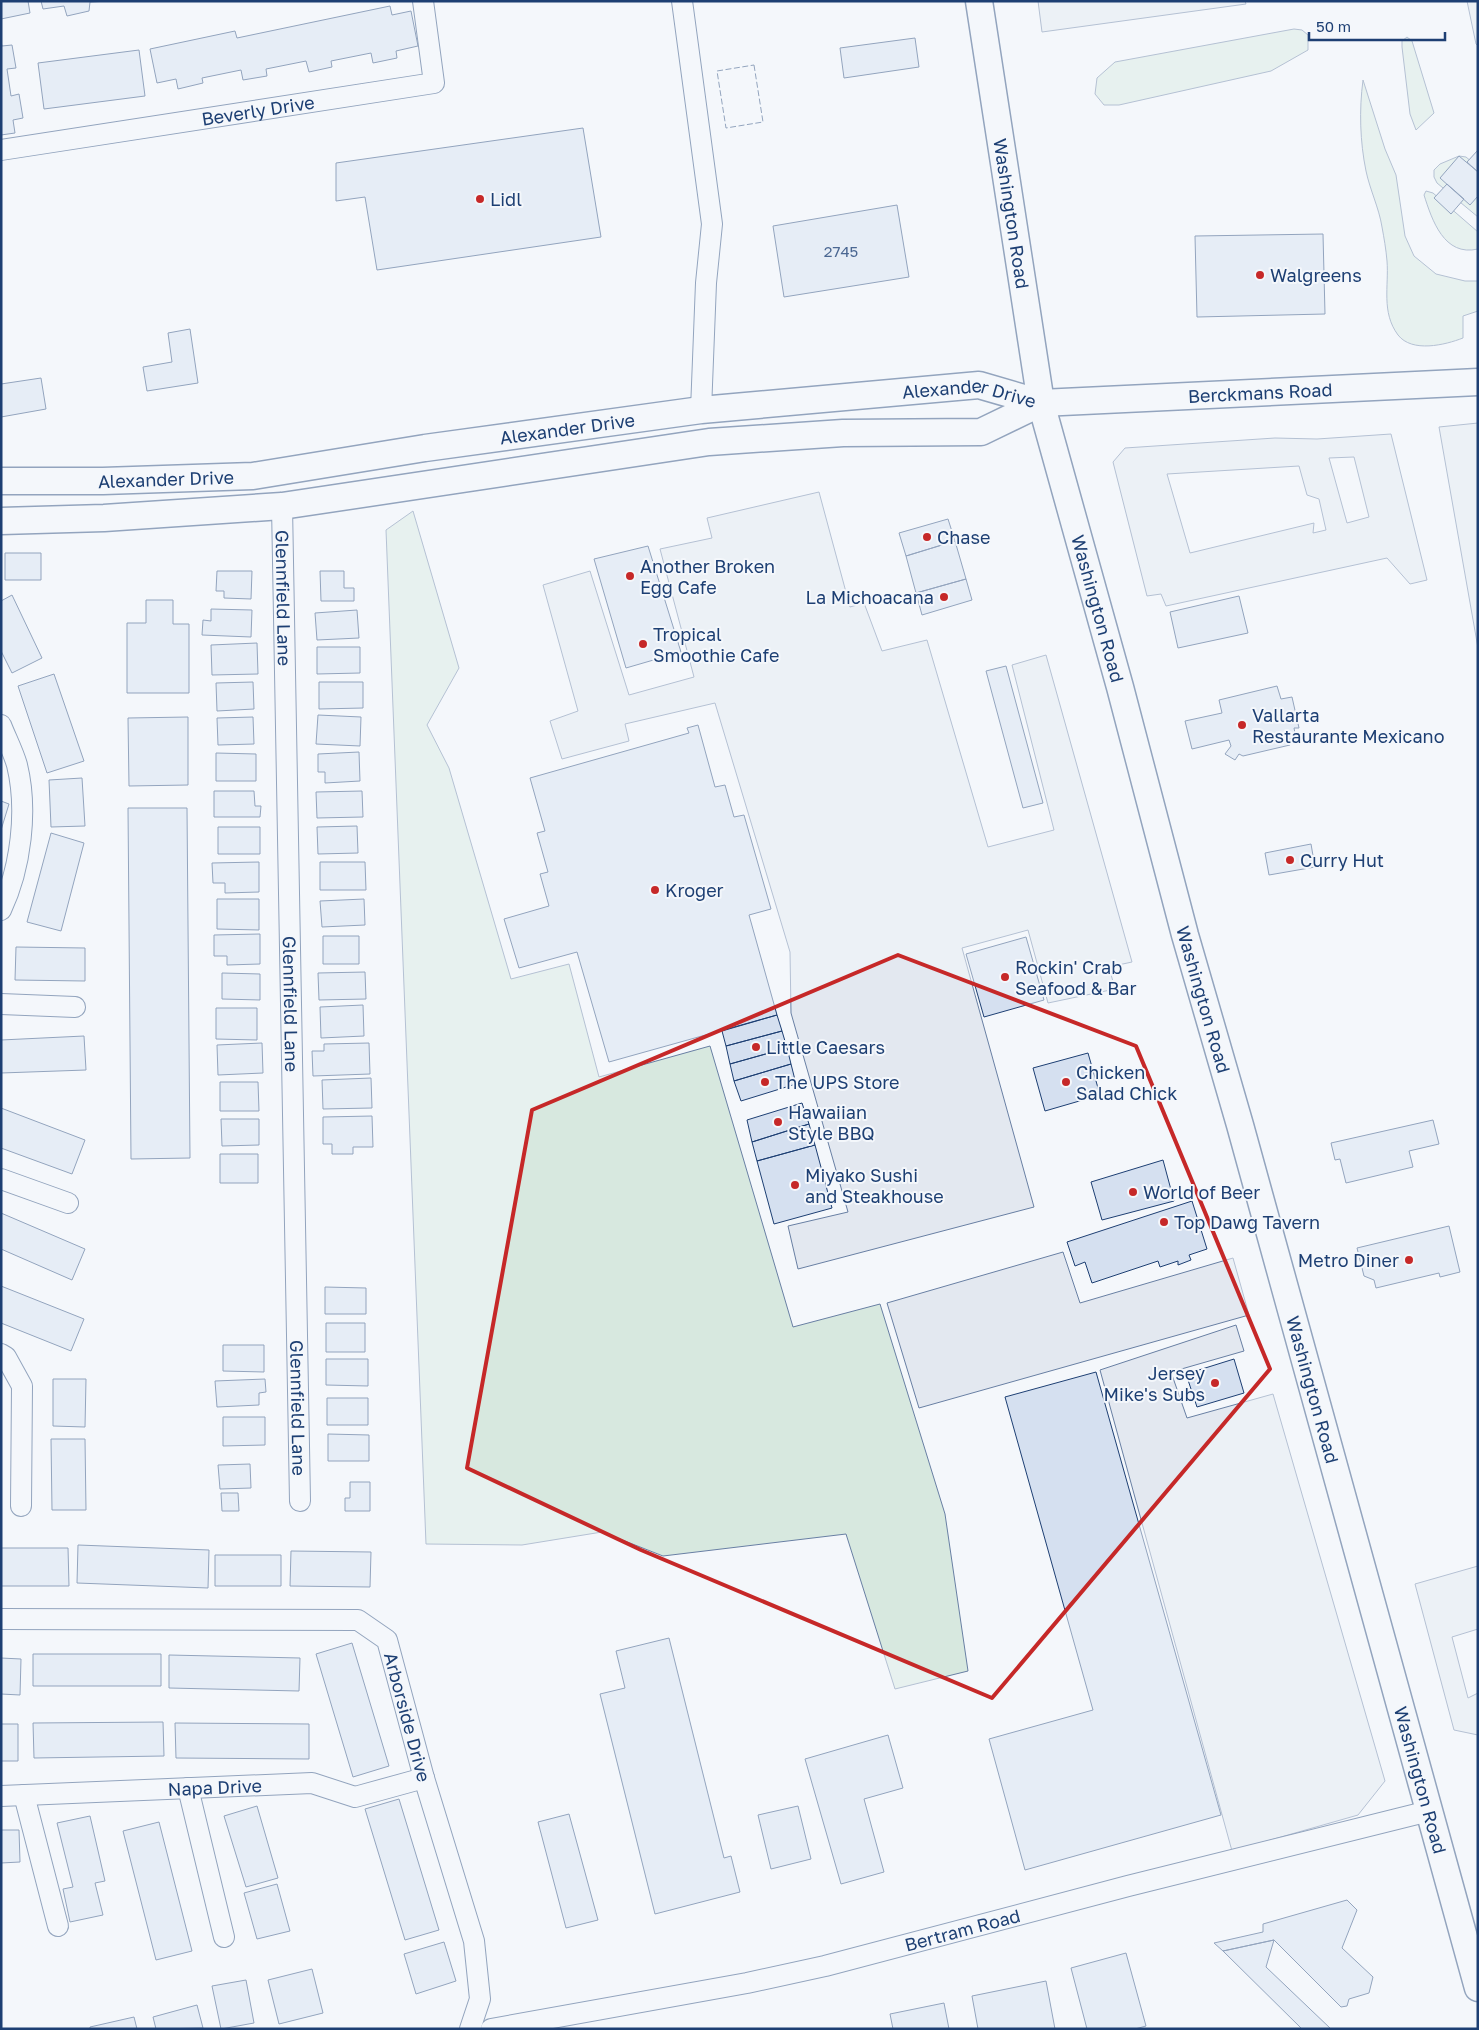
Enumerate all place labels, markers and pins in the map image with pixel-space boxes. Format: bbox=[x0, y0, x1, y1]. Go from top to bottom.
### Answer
place label: Lidl bbox=[490, 188, 522, 210]
marker: Lidl bbox=[474, 193, 486, 205]
place label: Walgreens bbox=[1270, 264, 1362, 286]
marker: Walgreens bbox=[1254, 269, 1266, 281]
place label: Chase bbox=[937, 526, 990, 548]
marker: Chase bbox=[921, 531, 933, 543]
place label: Another Broken Egg Cafe bbox=[640, 555, 775, 598]
marker: Another Broken Egg Cafe bbox=[624, 570, 636, 582]
place label: La Michoacana bbox=[806, 586, 934, 608]
marker: La Michoacana bbox=[938, 591, 950, 603]
place label: Tropical Smoothie Cafe bbox=[653, 623, 779, 666]
marker: Tropical Smoothie Cafe bbox=[637, 638, 649, 650]
place label: Vallarta Restaurante Mexicano bbox=[1252, 704, 1444, 747]
marker: Vallarta Restaurante Mexicano bbox=[1236, 719, 1248, 731]
place label: Curry Hut bbox=[1300, 849, 1384, 871]
marker: Curry Hut bbox=[1284, 854, 1296, 866]
place label: Kroger bbox=[665, 879, 724, 901]
marker: Kroger bbox=[649, 884, 661, 896]
place label: Rockin' Crab Seafood & Bar bbox=[1015, 956, 1137, 999]
marker: Rockin' Crab Seafood & Bar bbox=[999, 971, 1011, 983]
place label: Little Caesars bbox=[766, 1036, 885, 1058]
marker: Little Caesars bbox=[750, 1041, 762, 1053]
place label: Chicken Salad Chick bbox=[1076, 1061, 1177, 1104]
place label: The UPS Store bbox=[775, 1071, 900, 1093]
marker: The UPS Store bbox=[759, 1076, 771, 1088]
marker: Chicken Salad Chick bbox=[1060, 1076, 1072, 1088]
place label: Hawaiian Style BBQ bbox=[788, 1101, 875, 1144]
marker: Hawaiian Style BBQ bbox=[772, 1116, 784, 1128]
place label: Miyako Sushi and Steakhouse bbox=[805, 1164, 944, 1207]
marker: Miyako Sushi and Steakhouse bbox=[789, 1179, 801, 1191]
place label: World of Beer bbox=[1143, 1181, 1260, 1203]
marker: World of Beer bbox=[1127, 1186, 1139, 1198]
place label: Top Dawg Tavern bbox=[1174, 1211, 1320, 1233]
marker: Top Dawg Tavern bbox=[1158, 1216, 1170, 1228]
place label: Metro Diner bbox=[1298, 1249, 1399, 1271]
marker: Metro Diner bbox=[1403, 1254, 1415, 1266]
place label: Jersey Mike's Subs bbox=[1104, 1362, 1205, 1405]
marker: Jersey Mike's Subs bbox=[1209, 1377, 1221, 1389]

